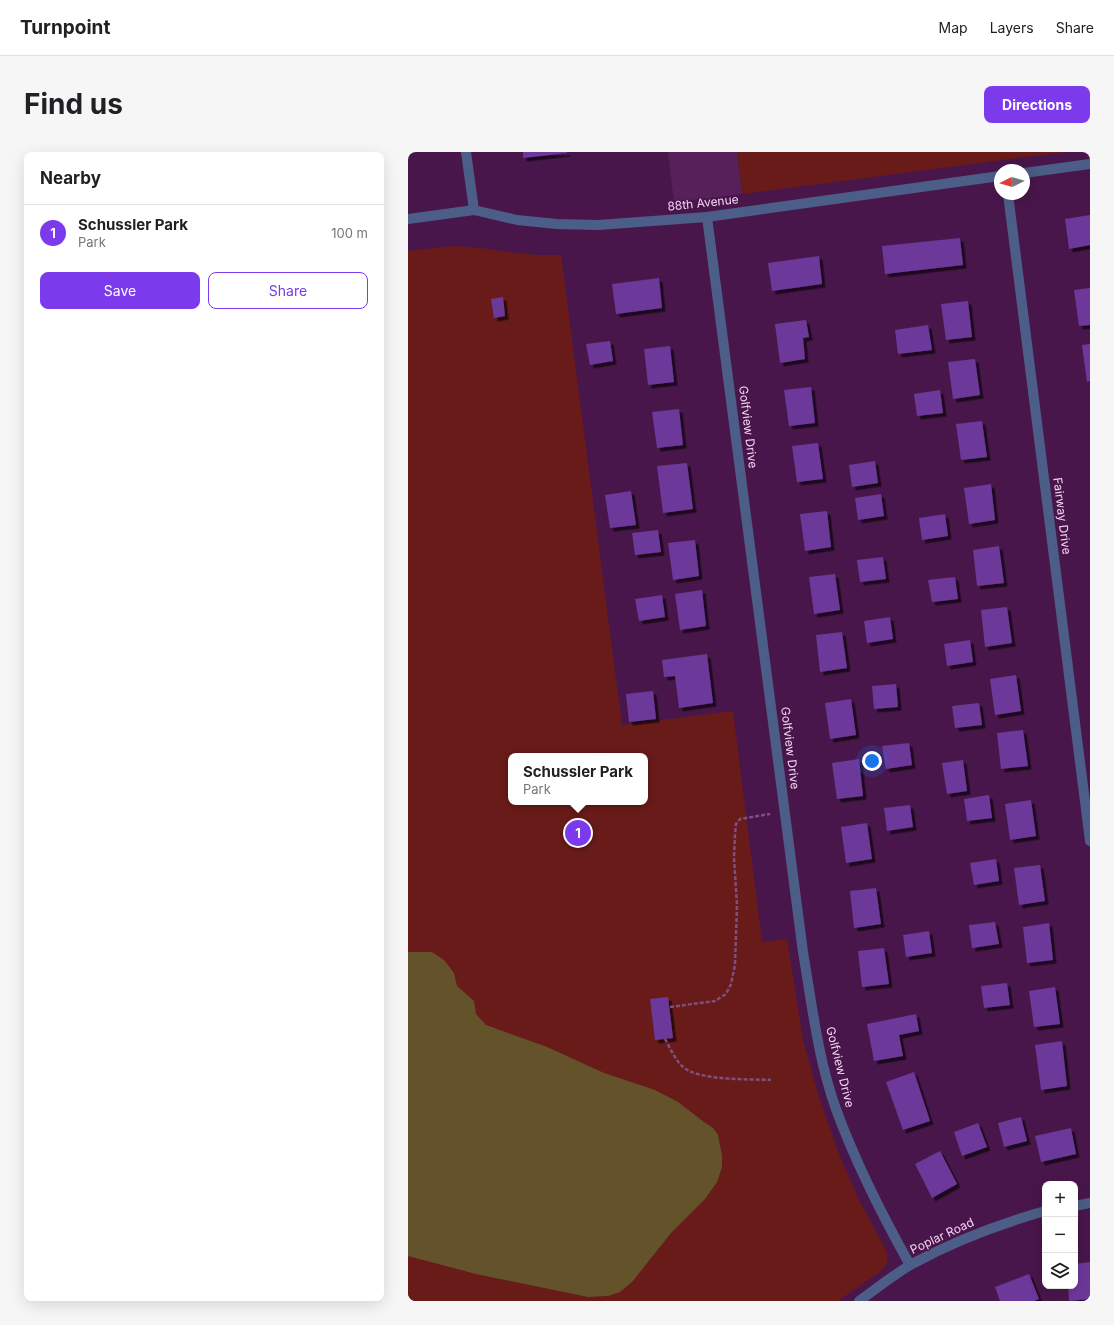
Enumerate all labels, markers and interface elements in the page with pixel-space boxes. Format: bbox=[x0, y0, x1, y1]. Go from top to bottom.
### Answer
text: Turnpoint bbox=[20, 16, 110, 39]
text: Map bbox=[939, 19, 968, 36]
text: Layers bbox=[990, 19, 1034, 36]
text: Share bbox=[1056, 19, 1094, 36]
button: Directions bbox=[984, 86, 1090, 123]
text: Find us bbox=[24, 87, 123, 121]
north arrow bbox=[994, 164, 1030, 200]
text: Nearby bbox=[40, 168, 101, 188]
street label: 88th Avenue bbox=[667, 191, 739, 214]
text: Schussler Park bbox=[78, 215, 188, 234]
text: 1 bbox=[50, 225, 56, 241]
text: 100 m bbox=[331, 225, 368, 241]
text: Park bbox=[78, 234, 106, 250]
button: Save bbox=[40, 272, 200, 309]
button: Share bbox=[208, 272, 368, 309]
street label: Golfview Drive bbox=[736, 385, 761, 469]
street label: Fairway Drive bbox=[1050, 477, 1075, 555]
street label: Golfview Drive bbox=[778, 706, 803, 790]
your location bbox=[862, 751, 882, 771]
popup bbox=[508, 753, 648, 805]
text: Schussler Park bbox=[523, 762, 633, 781]
text: Park bbox=[523, 781, 551, 797]
pin: 1 bbox=[565, 818, 591, 848]
street label: Golfview Drive bbox=[823, 1025, 858, 1109]
map controls bbox=[1042, 1181, 1078, 1289]
button: + bbox=[1042, 1181, 1078, 1217]
street label: Poplar Road bbox=[908, 1214, 976, 1257]
button: − bbox=[1042, 1217, 1078, 1253]
button: layers bbox=[1042, 1253, 1078, 1289]

